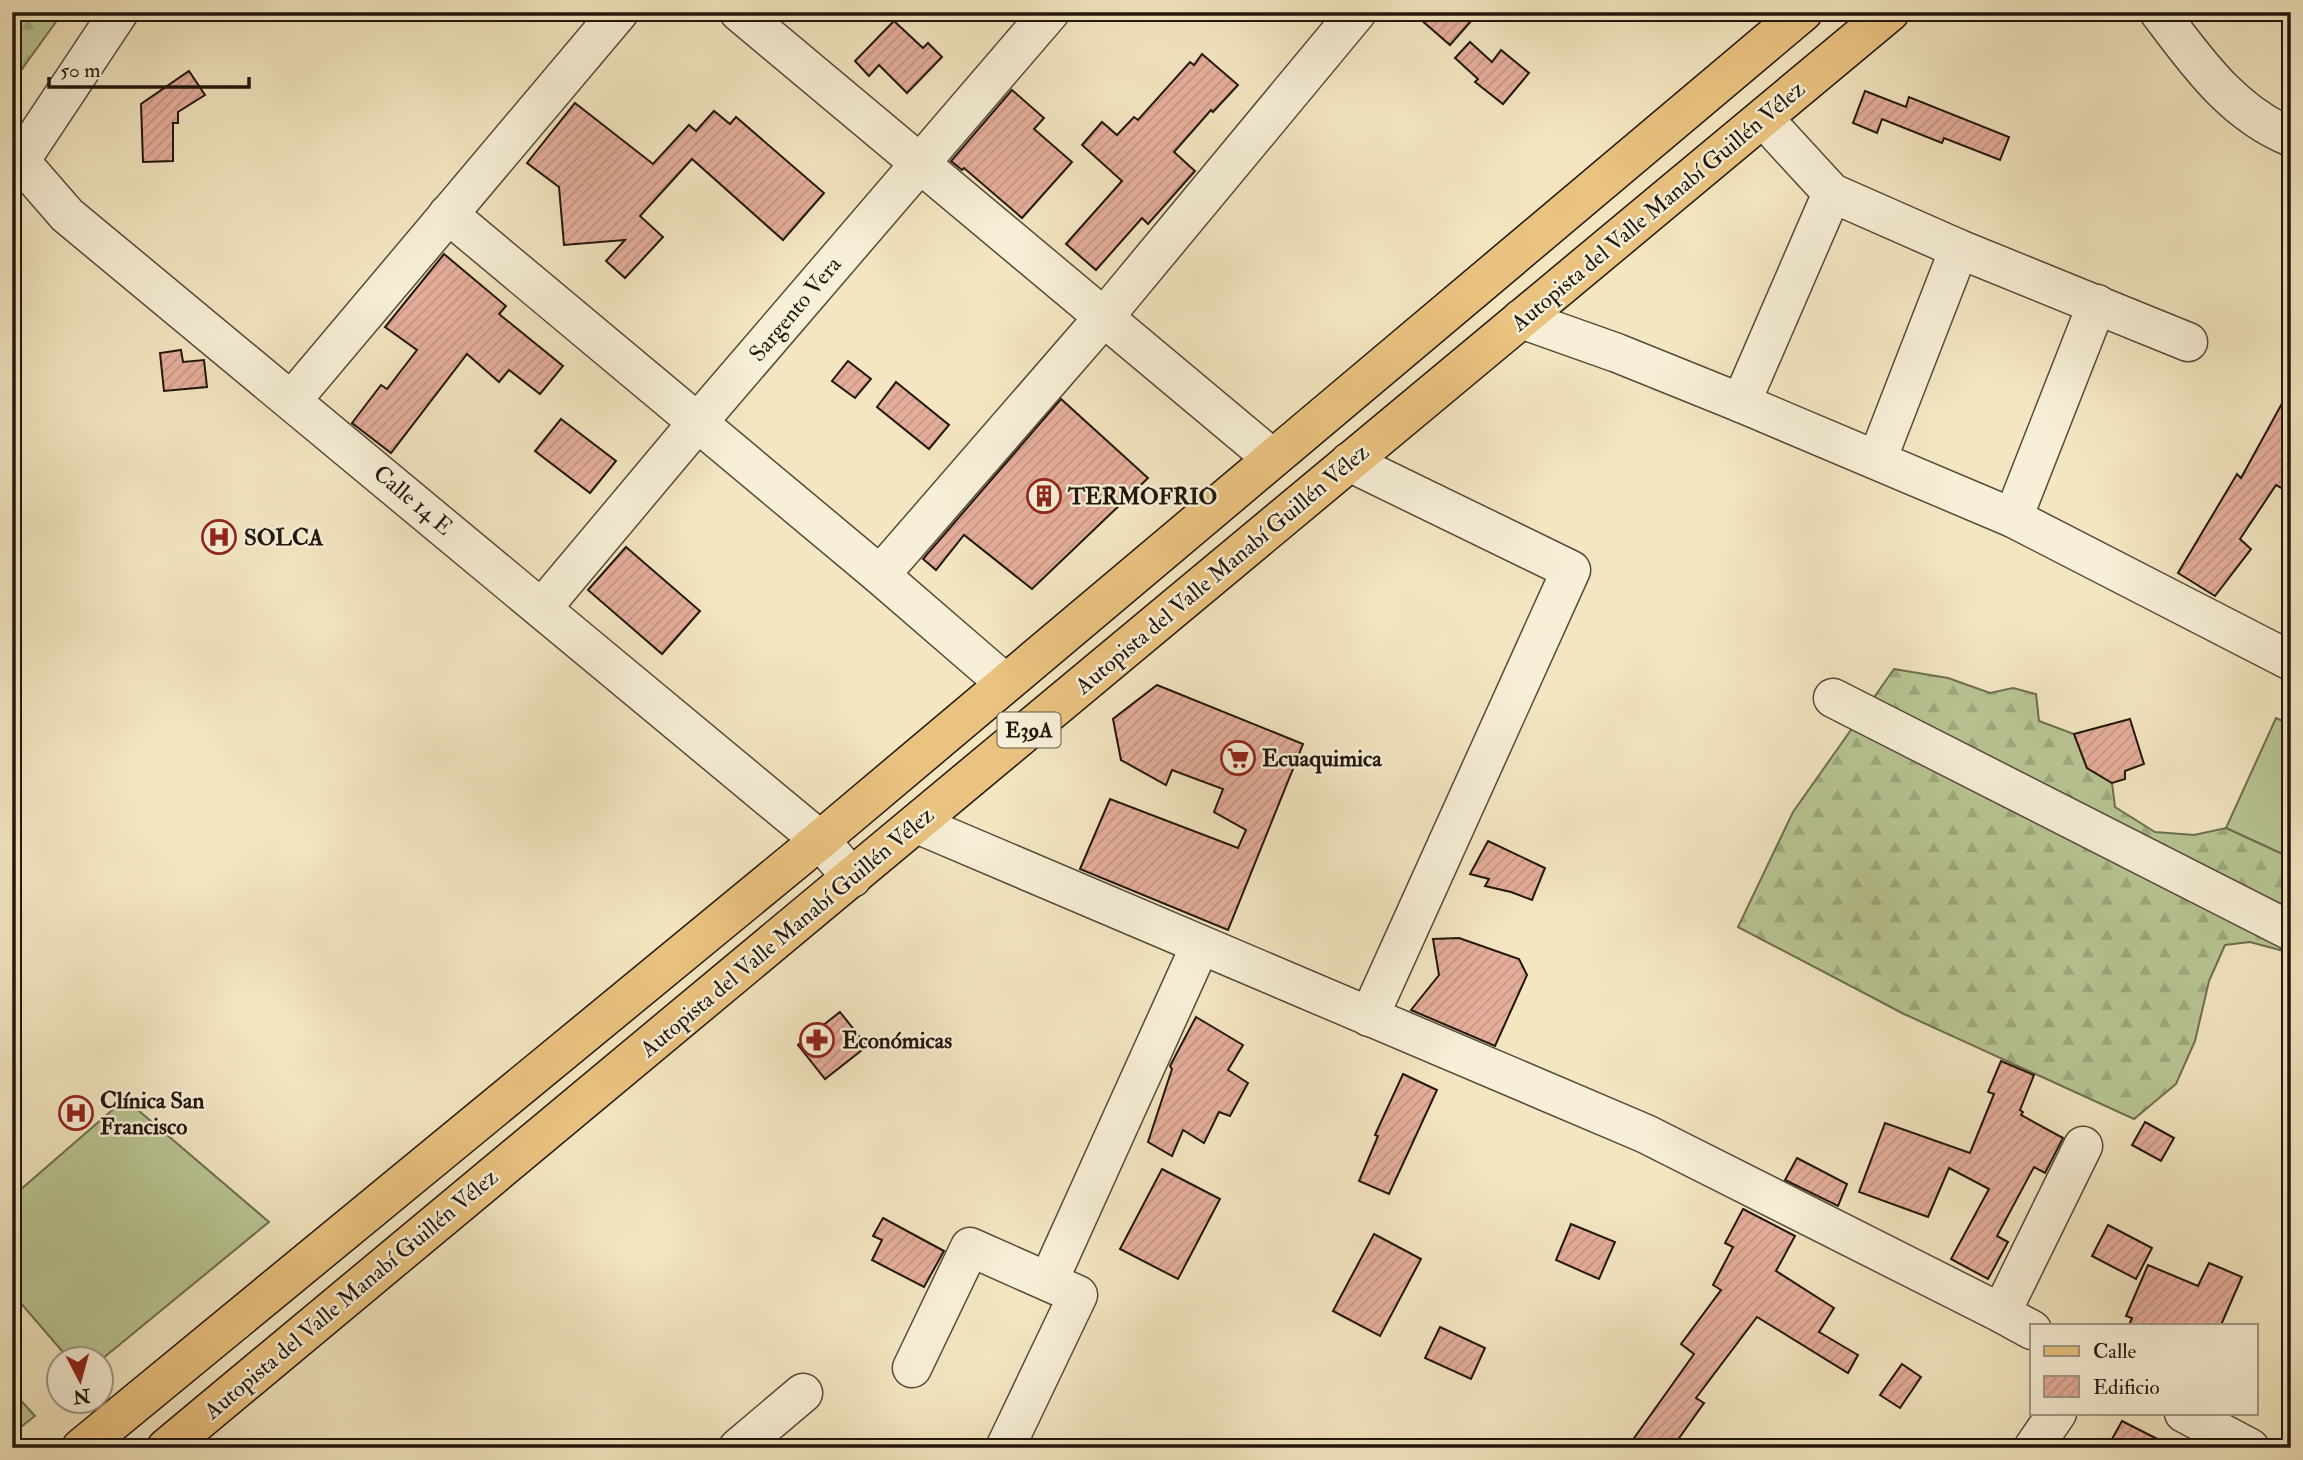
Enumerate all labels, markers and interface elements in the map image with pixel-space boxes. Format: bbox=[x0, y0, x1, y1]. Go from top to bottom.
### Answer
scale bar bbox=[49, 46, 248, 90]
text: 50 m bbox=[60, 57, 101, 84]
street label: Autopista del Valle Manabí Guillén Vélez bbox=[1504, 74, 1811, 339]
street label: Sargento Vera bbox=[743, 250, 848, 368]
street label: Autopista del Valle Manabí Guillén Vélez bbox=[1068, 437, 1375, 702]
street label: Calle 14 E bbox=[368, 459, 458, 541]
building icon: TERMOFRIO bbox=[1025, 477, 1063, 515]
place label: TERMOFRIO bbox=[1067, 482, 1217, 511]
hospital icon: SOLCA bbox=[200, 518, 238, 556]
place label: SOLCA bbox=[244, 523, 324, 552]
road number: E39A bbox=[998, 712, 1060, 748]
supermarket icon: Ecuaquimica bbox=[1219, 739, 1257, 777]
place label: Ecuaquimica bbox=[1262, 744, 1383, 774]
street label: Autopista del Valle Manabí Guillén Vélez bbox=[633, 800, 940, 1065]
pharmacy icon: Económicas bbox=[798, 1021, 836, 1059]
place label: Económicas bbox=[842, 1026, 952, 1055]
place label: Clínica San Francisco bbox=[100, 1086, 205, 1141]
hospital icon: Clínica San Francisco bbox=[57, 1094, 95, 1132]
street label: Autopista del Valle Manabí Guillén Vélez bbox=[197, 1162, 504, 1427]
legend bbox=[2030, 1324, 2258, 1414]
text: Calle bbox=[2093, 1338, 2137, 1365]
north arrow bbox=[46, 1344, 116, 1414]
text: Edificio bbox=[2093, 1374, 2160, 1401]
text: N bbox=[71, 1383, 92, 1409]

